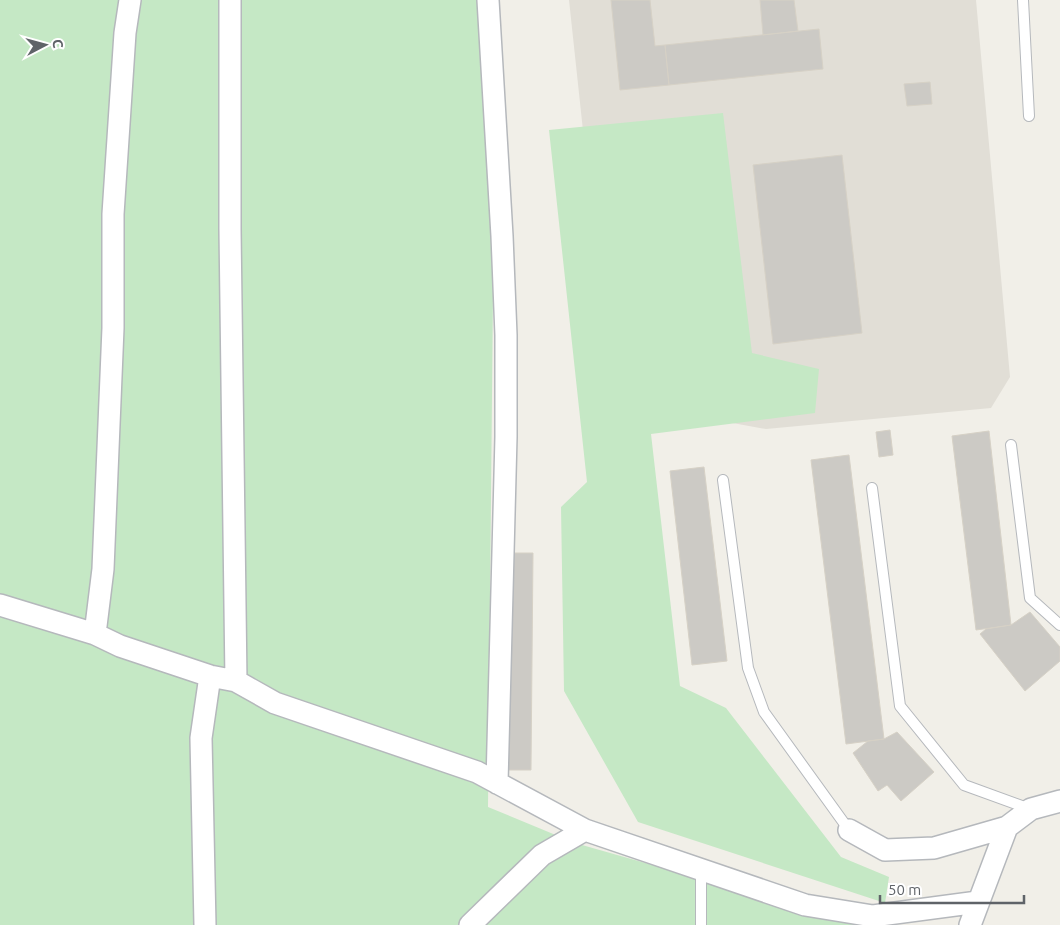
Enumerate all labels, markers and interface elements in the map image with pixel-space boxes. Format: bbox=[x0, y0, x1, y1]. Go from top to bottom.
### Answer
north arrow bbox=[20, 20, 70, 70]
text: С bbox=[50, 38, 66, 49]
scale bar bbox=[880, 872, 1024, 904]
text: 50 m bbox=[888, 881, 921, 898]

